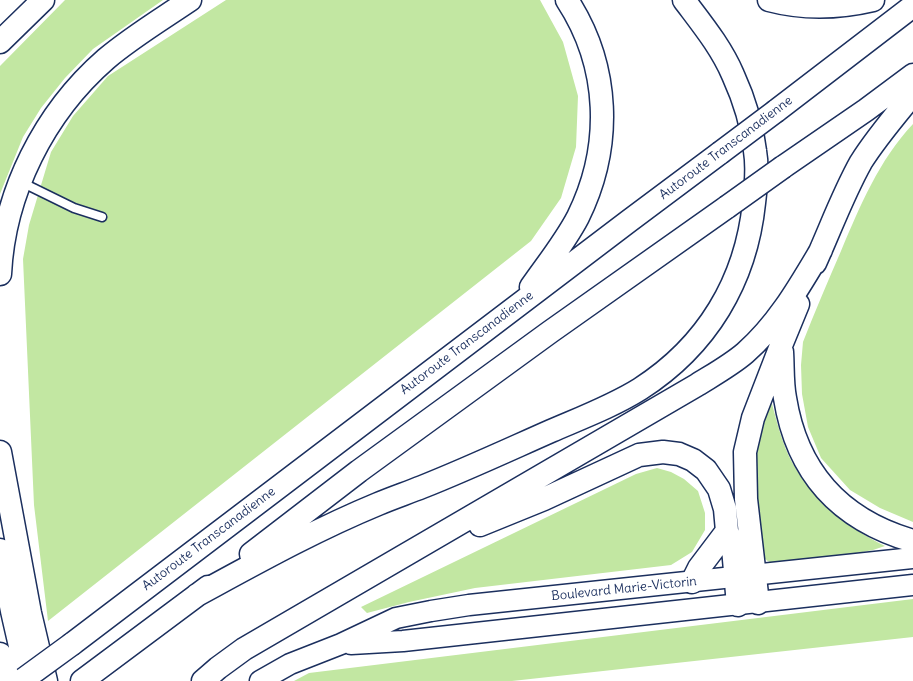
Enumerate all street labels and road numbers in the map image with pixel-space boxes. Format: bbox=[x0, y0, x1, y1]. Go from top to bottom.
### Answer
street label: Autoroute Transcanadienne bbox=[656, 93, 796, 203]
street label: Autoroute Transcanadienne bbox=[397, 288, 537, 398]
street label: Autoroute Transcanadienne bbox=[139, 484, 279, 594]
street label: Boulevard Marie-Victorin bbox=[550, 574, 698, 604]

